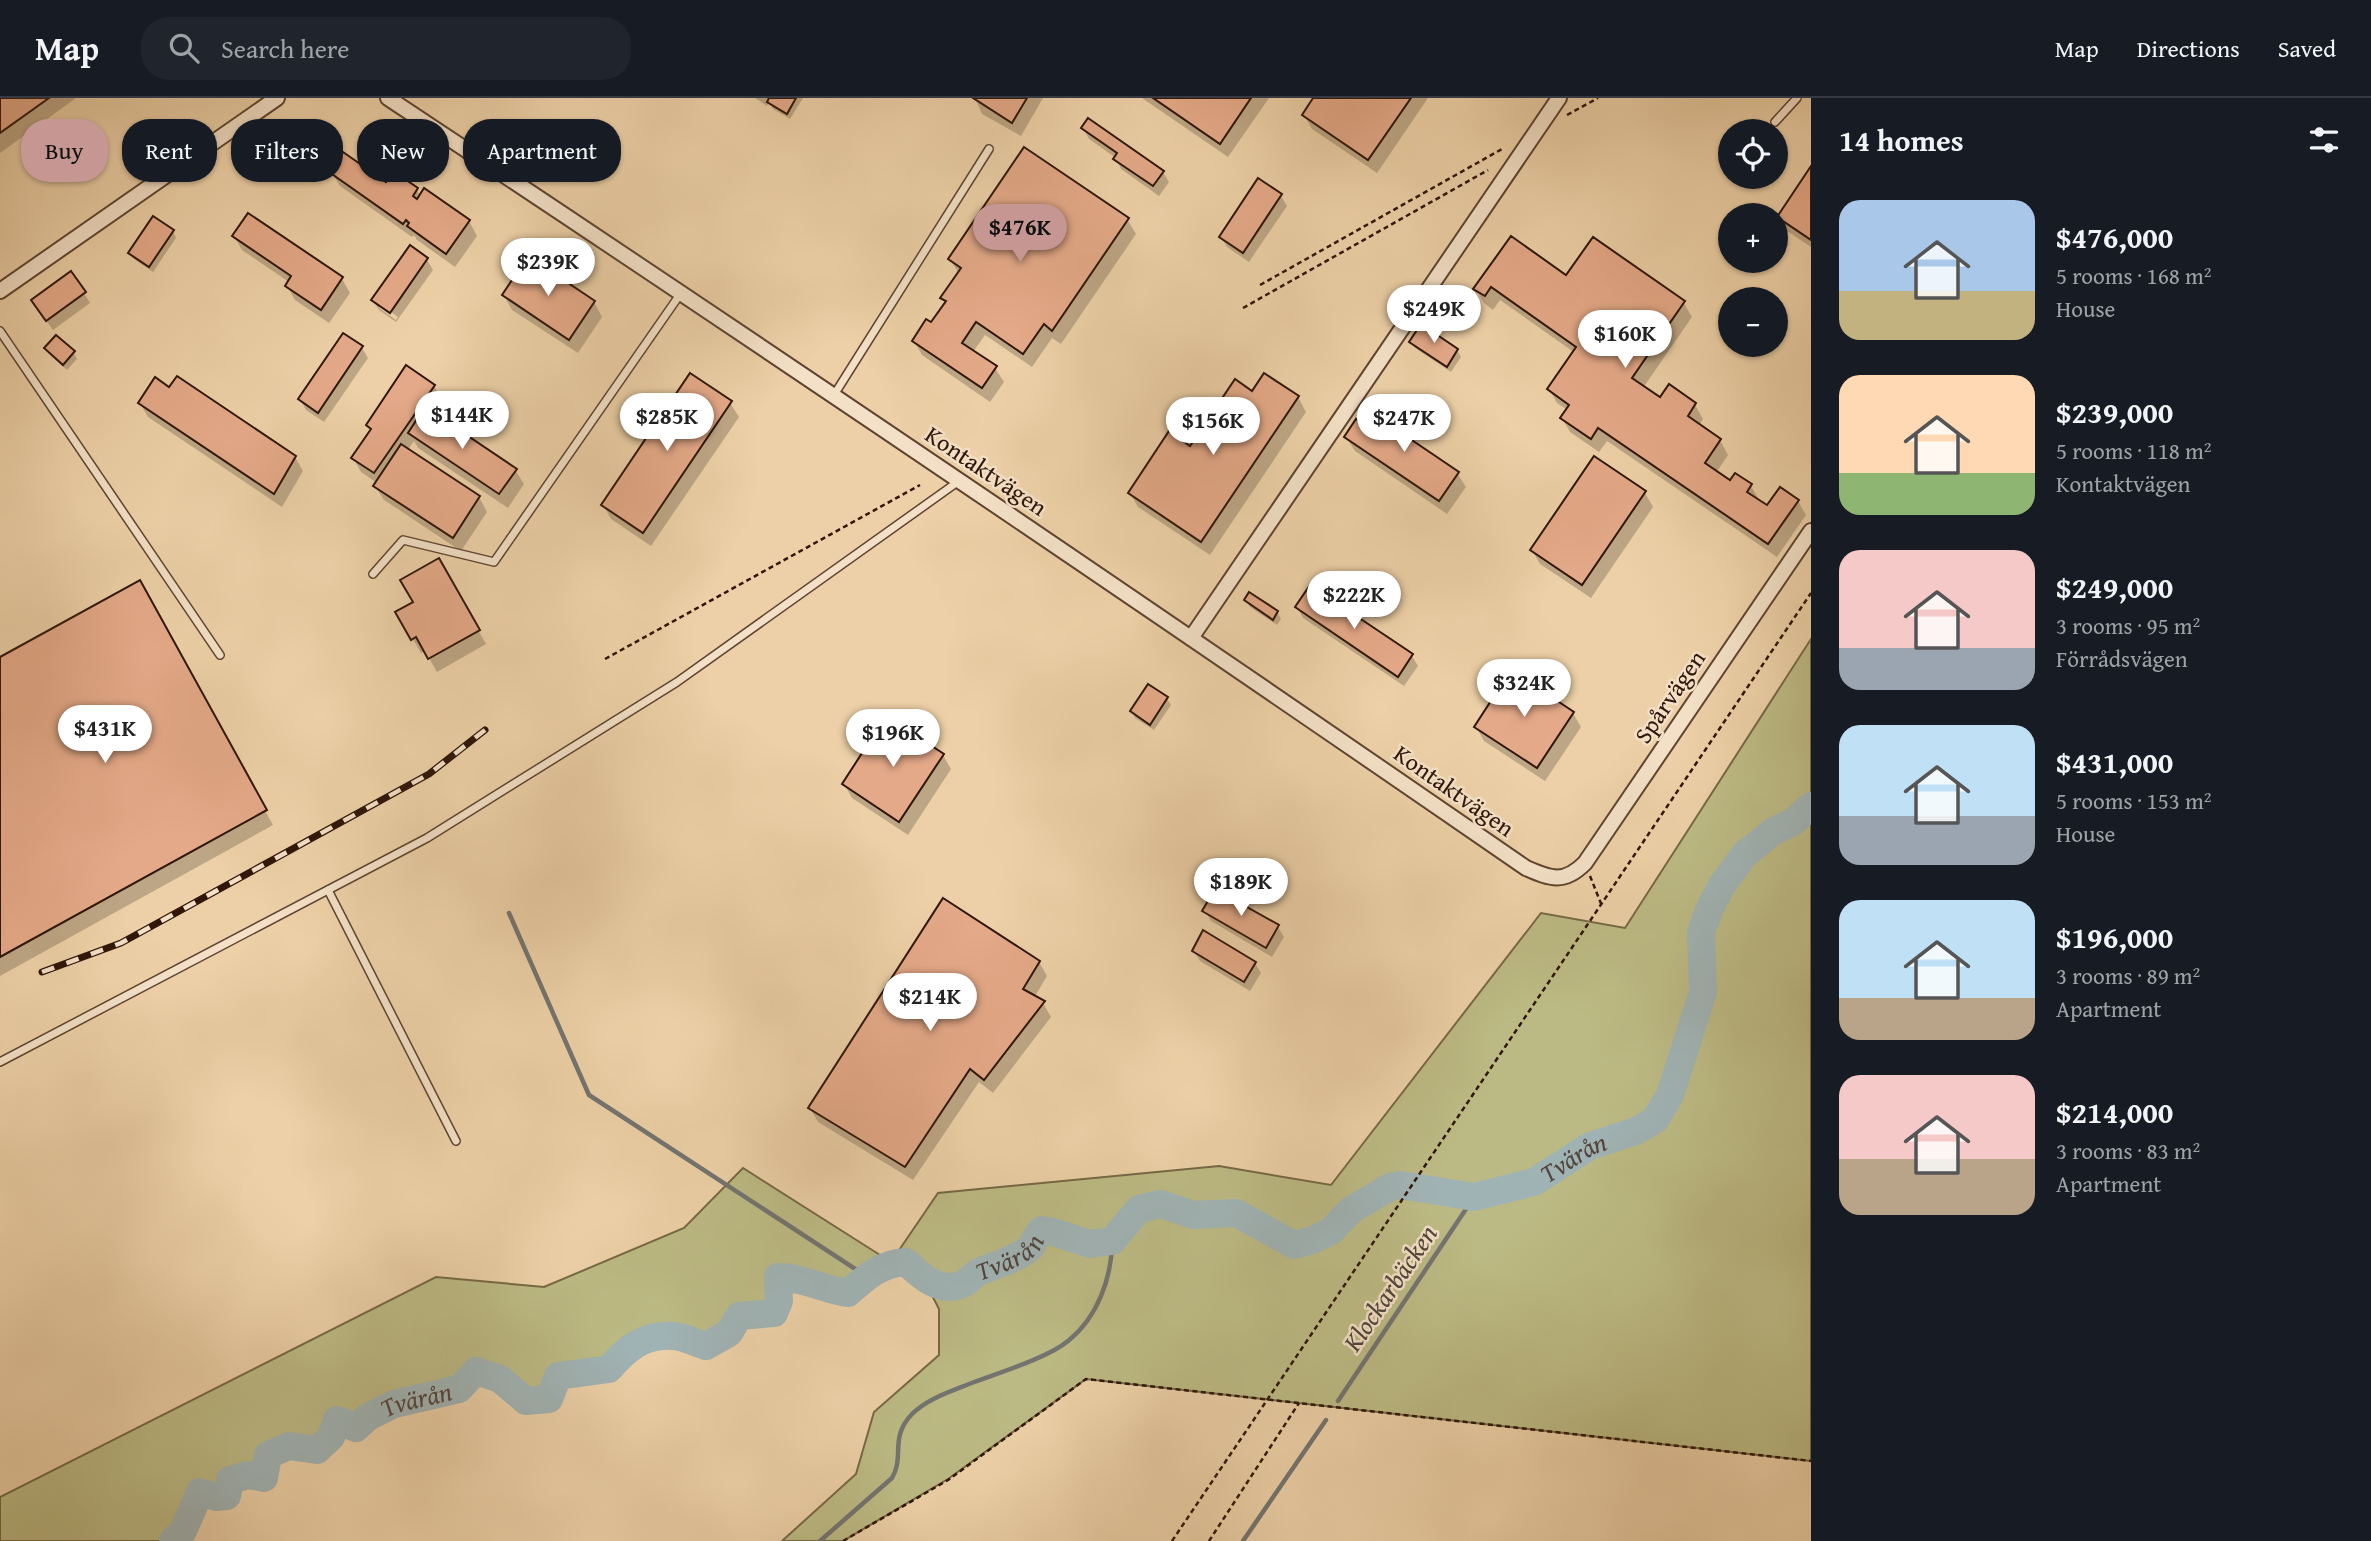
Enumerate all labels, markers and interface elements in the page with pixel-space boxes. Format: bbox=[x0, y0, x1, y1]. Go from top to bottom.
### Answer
search box bbox=[141, 17, 631, 80]
text: Map bbox=[35, 24, 99, 72]
icon: search bbox=[165, 29, 203, 67]
text: Search here bbox=[221, 29, 349, 68]
text: Map bbox=[2055, 31, 2099, 66]
text: Directions bbox=[2137, 31, 2240, 66]
text: Saved bbox=[2278, 31, 2336, 66]
text: 14 homes bbox=[1839, 118, 1964, 162]
chip: Buy bbox=[21, 119, 108, 182]
chip: Rent bbox=[122, 119, 217, 182]
chip: Filters bbox=[231, 119, 343, 182]
chip: New bbox=[357, 119, 449, 182]
chip: Apartment bbox=[463, 119, 621, 182]
map controls bbox=[1718, 119, 1788, 357]
button: locate bbox=[1718, 119, 1788, 189]
icon: filters bbox=[2305, 121, 2343, 159]
button: + bbox=[1718, 203, 1788, 273]
pin: $476K bbox=[971, 204, 1069, 264]
text: $476K bbox=[989, 210, 1051, 243]
text: $476,000 bbox=[2056, 215, 2173, 259]
icon: home bbox=[1895, 228, 1979, 312]
pin: $239K bbox=[499, 238, 597, 298]
text: $239K bbox=[517, 244, 579, 277]
text: 5 rooms · 168 m² bbox=[2056, 259, 2211, 292]
pin: $249K bbox=[1385, 286, 1483, 345]
button: − bbox=[1718, 287, 1788, 357]
text: $249K bbox=[1403, 291, 1465, 324]
text: House bbox=[2056, 292, 2115, 325]
pin: $160K bbox=[1576, 310, 1674, 370]
text: $160K bbox=[1594, 316, 1656, 349]
text: $239,000 bbox=[2056, 390, 2173, 434]
pin: $144K bbox=[413, 392, 511, 451]
pin: $285K bbox=[618, 394, 716, 453]
pin: $247K bbox=[1355, 394, 1453, 454]
text: $144K bbox=[431, 397, 493, 430]
pin: $156K bbox=[1164, 398, 1262, 457]
text: $285K bbox=[636, 399, 698, 432]
text: $247K bbox=[1373, 400, 1435, 433]
text: $156K bbox=[1182, 403, 1244, 436]
icon: home bbox=[1895, 403, 1979, 487]
street label: Kontaktvägen bbox=[918, 417, 1055, 525]
text: 5 rooms · 118 m² bbox=[2056, 434, 2211, 467]
text: Kontaktvägen bbox=[2056, 467, 2191, 500]
text: $249,000 bbox=[2056, 565, 2173, 609]
pin: $222K bbox=[1305, 572, 1403, 631]
text: $222K bbox=[1323, 577, 1385, 610]
icon: home bbox=[1895, 578, 1979, 662]
text: 3 rooms · 95 m² bbox=[2056, 609, 2200, 642]
text: Förrådsvägen bbox=[2056, 642, 2188, 675]
street label: Spårvägen bbox=[1625, 643, 1714, 750]
pin: $324K bbox=[1475, 660, 1573, 719]
text: $324K bbox=[1493, 665, 1555, 698]
pin: $431K bbox=[56, 706, 154, 765]
pin: $196K bbox=[844, 710, 942, 769]
text: $431K bbox=[74, 711, 136, 744]
text: $196K bbox=[862, 715, 924, 748]
street label: Kontaktvägen bbox=[1387, 736, 1522, 845]
text: $431,000 bbox=[2056, 740, 2173, 784]
icon: home bbox=[1895, 753, 1979, 837]
text: 5 rooms · 153 m² bbox=[2056, 784, 2211, 817]
text: House bbox=[2056, 817, 2115, 850]
pin: $189K bbox=[1192, 858, 1290, 918]
text: $189K bbox=[1210, 864, 1272, 897]
text: $196,000 bbox=[2056, 915, 2173, 959]
icon: home bbox=[1895, 928, 1979, 1012]
text: 3 rooms · 89 m² bbox=[2056, 959, 2200, 992]
pin: $214K bbox=[881, 974, 979, 1033]
text: $214K bbox=[899, 979, 961, 1012]
text: Apartment bbox=[2056, 992, 2161, 1025]
text: $214,000 bbox=[2056, 1090, 2173, 1134]
icon: home bbox=[1895, 1103, 1979, 1187]
water label: Tvärån bbox=[1532, 1122, 1611, 1192]
text: 3 rooms · 83 m² bbox=[2056, 1134, 2200, 1167]
text: Apartment bbox=[2056, 1167, 2161, 1200]
water label: Klockarbäcken bbox=[1332, 1217, 1446, 1360]
water label: Tvärån bbox=[970, 1228, 1054, 1290]
water label: Tvärån bbox=[373, 1371, 456, 1427]

